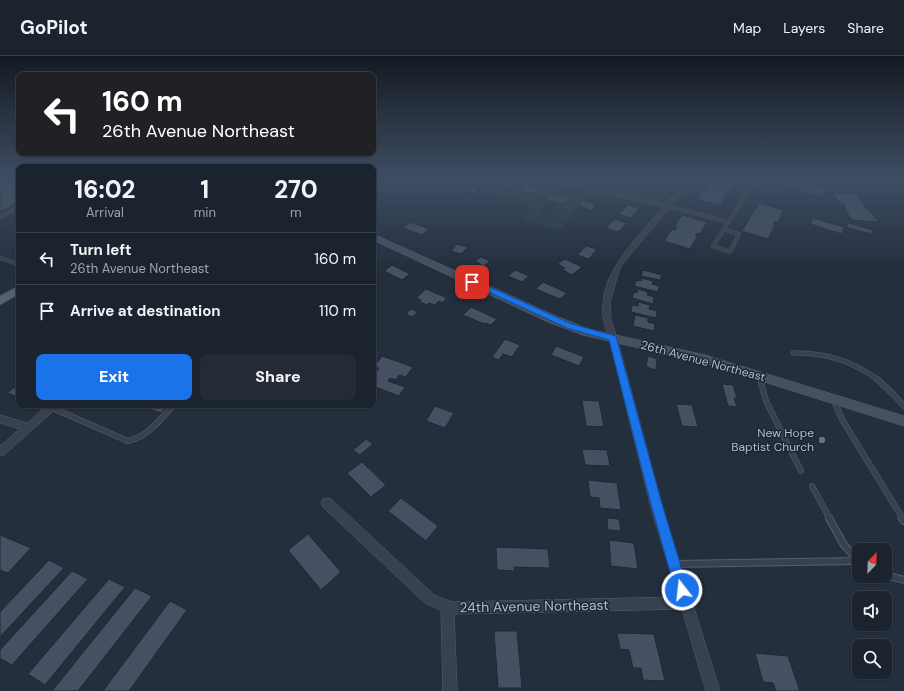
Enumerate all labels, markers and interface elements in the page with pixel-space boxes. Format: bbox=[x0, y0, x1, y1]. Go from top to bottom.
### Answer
text: GoPilot bbox=[20, 15, 88, 40]
text: Map bbox=[733, 19, 761, 37]
text: Layers bbox=[783, 19, 825, 37]
text: Share bbox=[847, 19, 884, 37]
text: 160 m bbox=[102, 83, 183, 120]
icon: left bbox=[36, 88, 88, 140]
text: 26th Avenue Northeast bbox=[102, 119, 295, 143]
text: 16:02 bbox=[74, 174, 135, 205]
text: 1 bbox=[200, 174, 209, 205]
text: 270 bbox=[274, 174, 318, 205]
text: Arrival bbox=[86, 204, 124, 221]
text: min bbox=[194, 204, 216, 221]
text: m bbox=[290, 204, 302, 221]
text: Turn left bbox=[70, 240, 131, 260]
icon: left bbox=[36, 248, 58, 270]
text: 160 m bbox=[314, 249, 356, 269]
text: 26th Avenue Northeast bbox=[70, 260, 209, 277]
pin bbox=[455, 265, 489, 299]
icon: arrive bbox=[461, 271, 483, 293]
icon: arrive bbox=[36, 300, 58, 322]
text: Arrive at destination bbox=[70, 301, 221, 321]
text: 110 m bbox=[319, 301, 356, 321]
street label: 26th Avenue Northeast bbox=[639, 337, 767, 385]
button: Exit bbox=[36, 354, 192, 400]
button: Share bbox=[200, 354, 356, 400]
place label: New Hope Baptist Church bbox=[731, 425, 814, 455]
marker: New Hope Baptist Church bbox=[817, 435, 827, 445]
north arrow bbox=[852, 543, 892, 583]
map controls bbox=[852, 543, 892, 679]
position arrow bbox=[661, 569, 703, 611]
button: sound bbox=[852, 591, 892, 631]
street label: 24th Avenue Northeast bbox=[459, 596, 609, 616]
button: search bbox=[852, 639, 892, 679]

